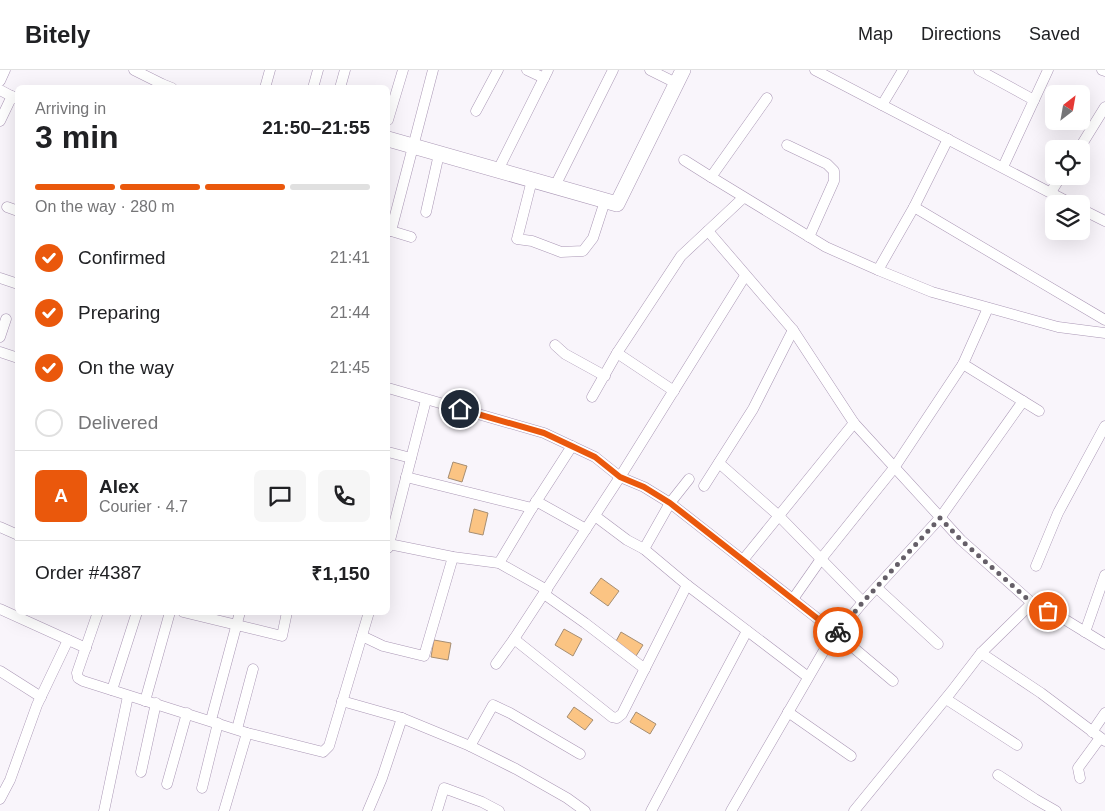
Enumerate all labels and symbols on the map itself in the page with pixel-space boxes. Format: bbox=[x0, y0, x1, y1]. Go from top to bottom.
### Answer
north arrow bbox=[1045, 85, 1090, 130]
pin bbox=[439, 388, 481, 430]
pin bbox=[1027, 590, 1069, 632]
courier bbox=[813, 607, 863, 657]

